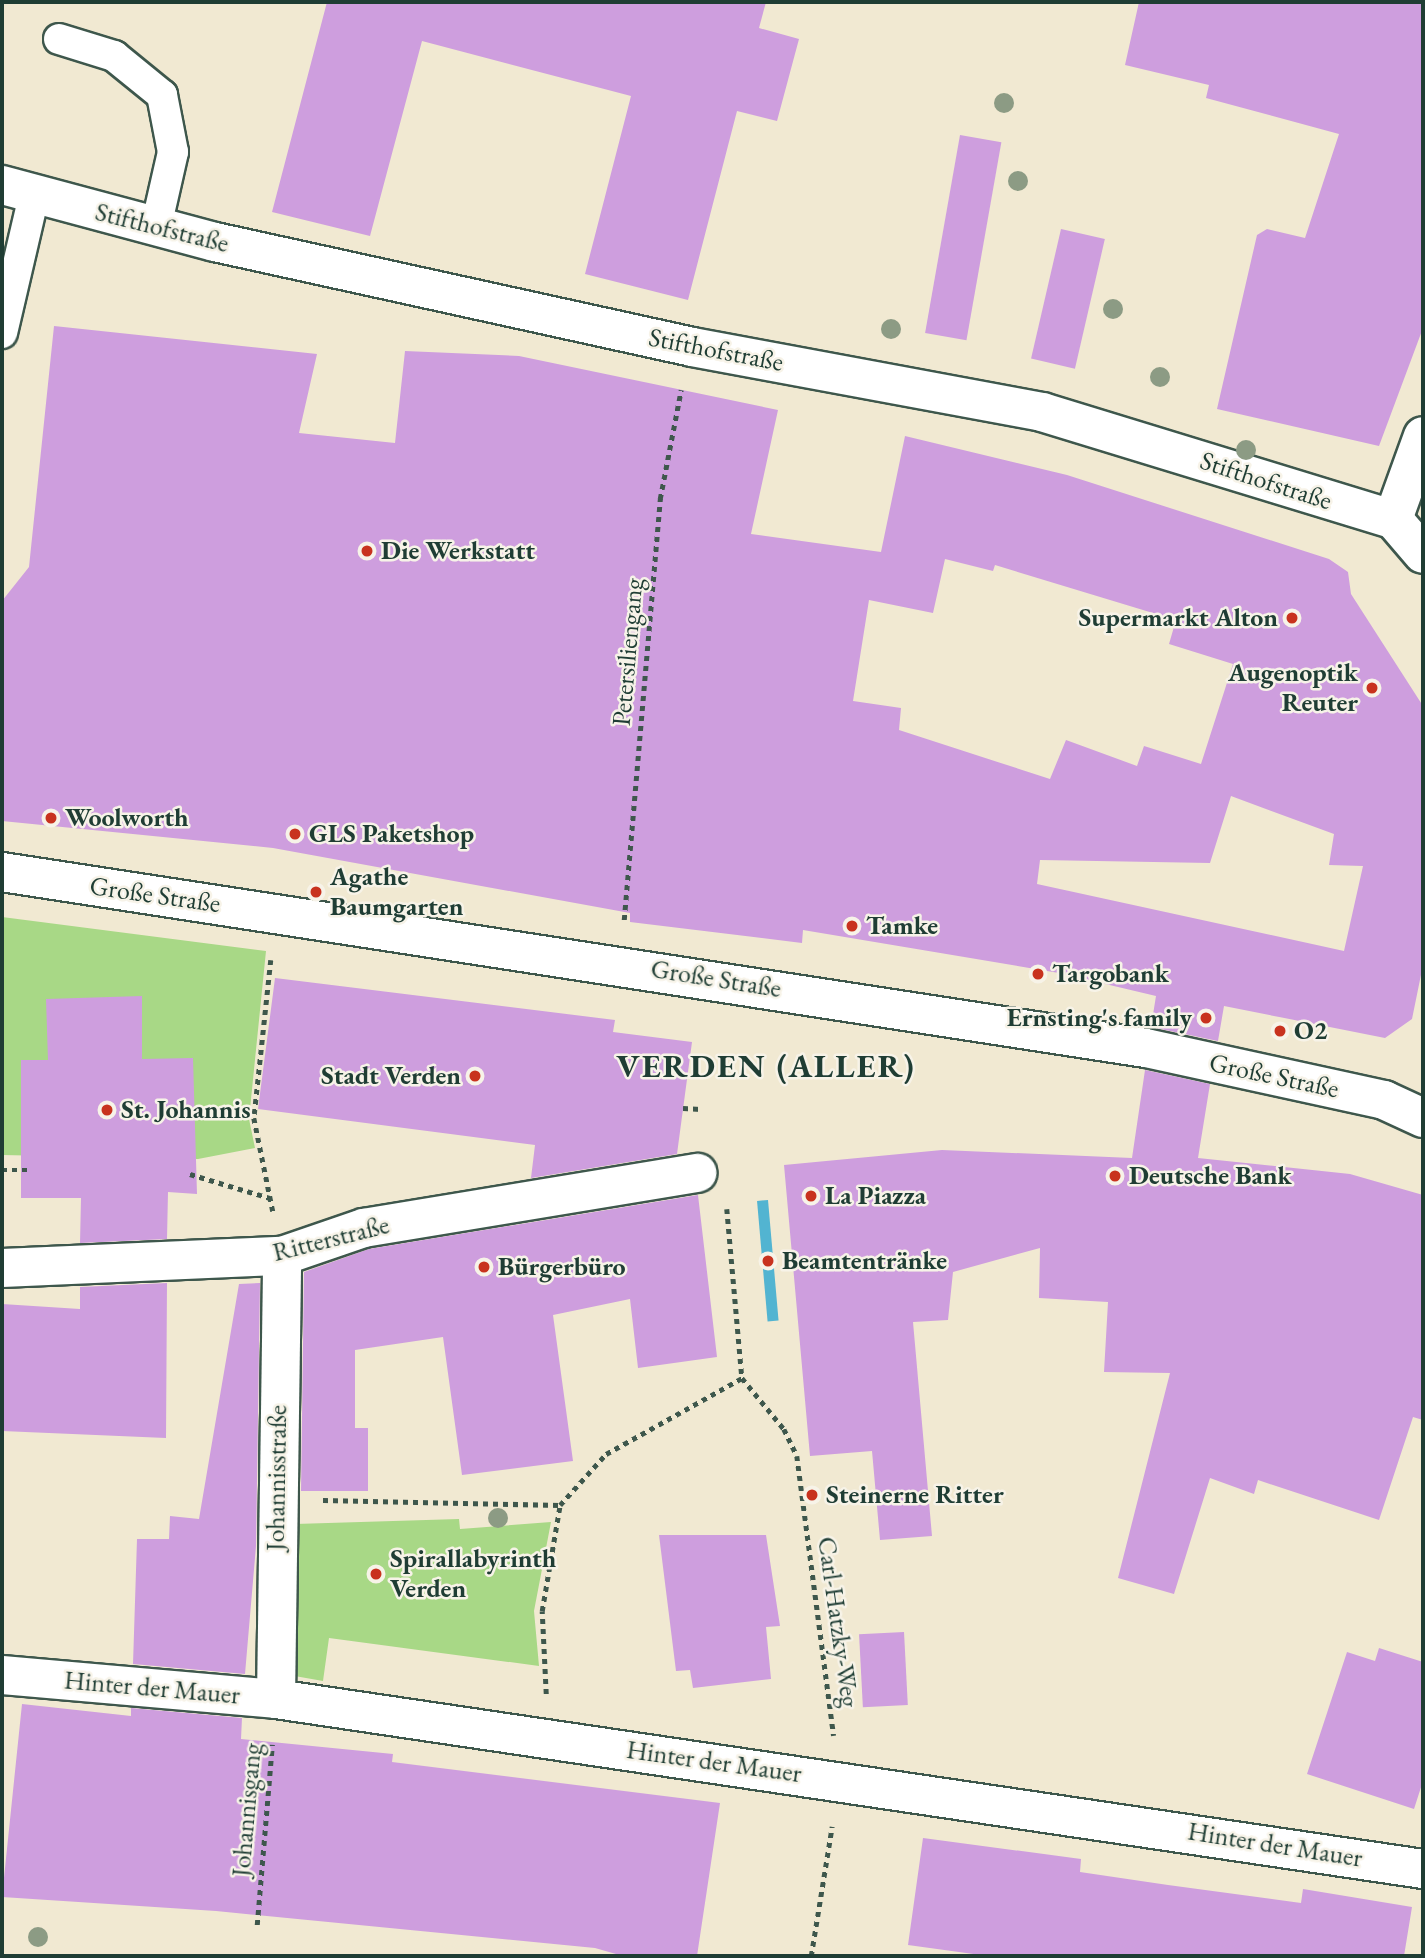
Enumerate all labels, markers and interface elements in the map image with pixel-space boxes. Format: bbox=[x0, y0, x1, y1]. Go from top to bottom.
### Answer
street label: Stifthofstraße bbox=[92, 196, 232, 260]
street label: Stifthofstraße bbox=[646, 322, 786, 378]
street label: Stifthofstraße bbox=[1196, 445, 1336, 517]
place label: Die Werkstatt bbox=[381, 535, 535, 567]
marker: Die Werkstatt bbox=[359, 543, 375, 559]
street label: Petersiliengang bbox=[606, 577, 650, 727]
place label: Supermarkt Alton bbox=[1078, 602, 1278, 634]
marker: Supermarkt Alton bbox=[1284, 610, 1300, 626]
place label: Augenoptik Reuter bbox=[1228, 657, 1358, 718]
marker: Augenoptik Reuter bbox=[1364, 680, 1380, 696]
place label: Woolworth bbox=[65, 802, 188, 834]
marker: Woolworth bbox=[43, 810, 59, 826]
place label: GLS Paketshop bbox=[309, 818, 474, 850]
marker: GLS Paketshop bbox=[287, 826, 303, 842]
place label: Agathe Baumgarten bbox=[330, 861, 463, 922]
street label: Große Straße bbox=[88, 870, 222, 920]
marker: Agathe Baumgarten bbox=[308, 884, 324, 900]
place label: Tamke bbox=[866, 910, 938, 942]
marker: Tamke bbox=[844, 918, 860, 934]
street label: Große Straße bbox=[649, 953, 783, 1005]
place label: Targobank bbox=[1052, 958, 1169, 990]
marker: Targobank bbox=[1030, 966, 1046, 982]
place label: Ernsting's family bbox=[1007, 1002, 1192, 1034]
marker: Ernsting's family bbox=[1198, 1010, 1214, 1026]
place label: O2 bbox=[1294, 1015, 1328, 1047]
marker: O2 bbox=[1272, 1023, 1288, 1039]
district label: VERDEN (ALLER) bbox=[618, 1046, 914, 1086]
street label: Große Straße bbox=[1206, 1047, 1342, 1105]
place label: Stadt Verden bbox=[321, 1060, 461, 1092]
marker: Stadt Verden bbox=[467, 1068, 483, 1084]
place label: St. Johannis bbox=[121, 1094, 251, 1126]
marker: St. Johannis bbox=[99, 1102, 115, 1118]
place label: Deutsche Bank bbox=[1129, 1160, 1292, 1192]
marker: Deutsche Bank bbox=[1107, 1168, 1123, 1184]
place label: La Piazza bbox=[825, 1180, 926, 1212]
marker: La Piazza bbox=[803, 1188, 819, 1204]
street label: Ritterstraße bbox=[270, 1209, 392, 1269]
place label: Beamtentränke bbox=[782, 1245, 947, 1277]
place label: Bürgerbüro bbox=[498, 1251, 626, 1283]
marker: Beamtentränke bbox=[760, 1253, 776, 1269]
marker: Bürgerbüro bbox=[476, 1259, 492, 1275]
street label: Johannisstraße bbox=[260, 1405, 294, 1551]
place label: Steinerne Ritter bbox=[826, 1479, 1004, 1511]
marker: Steinerne Ritter bbox=[804, 1487, 820, 1503]
street label: Carl-Hatzky-Weg bbox=[811, 1535, 865, 1709]
place label: Spirallabyrinth Verden bbox=[390, 1543, 556, 1604]
marker: Spirallabyrinth Verden bbox=[368, 1566, 384, 1582]
street label: Hinter der Mauer bbox=[63, 1665, 241, 1711]
street label: Hinter der Mauer bbox=[625, 1734, 803, 1790]
street label: Johannisgang bbox=[226, 1742, 268, 1878]
street label: Hinter der Mauer bbox=[1185, 1816, 1365, 1874]

